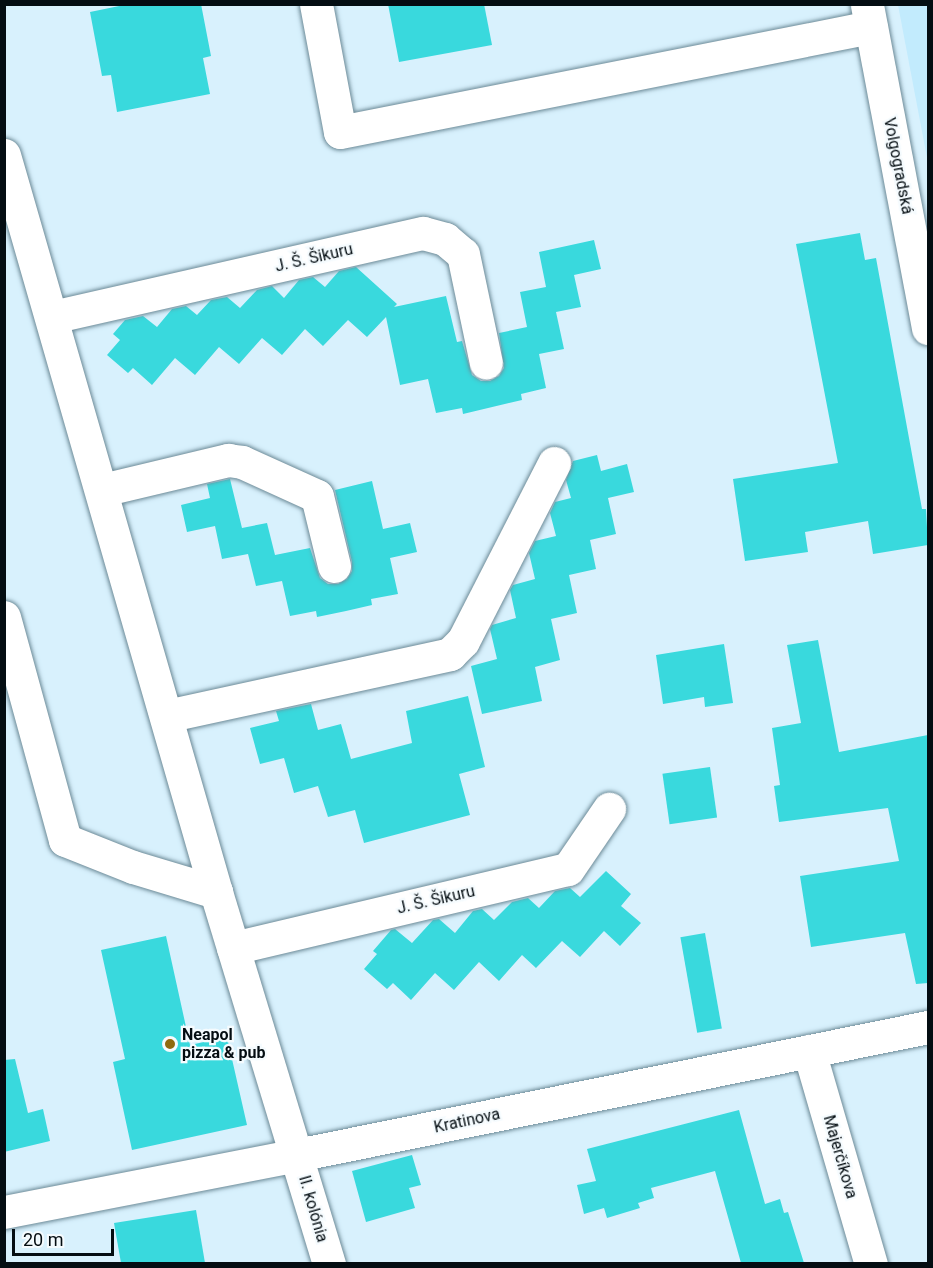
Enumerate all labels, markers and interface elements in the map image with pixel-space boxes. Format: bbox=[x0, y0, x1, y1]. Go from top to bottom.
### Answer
street label: Volgogradská bbox=[879, 116, 917, 216]
street label: J. Š. Šikuru bbox=[273, 240, 355, 276]
street label: J. Š. Šikuru bbox=[395, 882, 477, 918]
place label: Neapol pizza & pub bbox=[182, 1025, 266, 1063]
marker: Neapol pizza & pub bbox=[163, 1037, 177, 1051]
street label: Kratinova bbox=[432, 1105, 502, 1137]
street label: Majerčíkova bbox=[819, 1113, 861, 1201]
street label: II. kolónia bbox=[294, 1173, 332, 1245]
scale bar bbox=[15, 1217, 117, 1255]
text: 20 m bbox=[23, 1229, 63, 1250]

